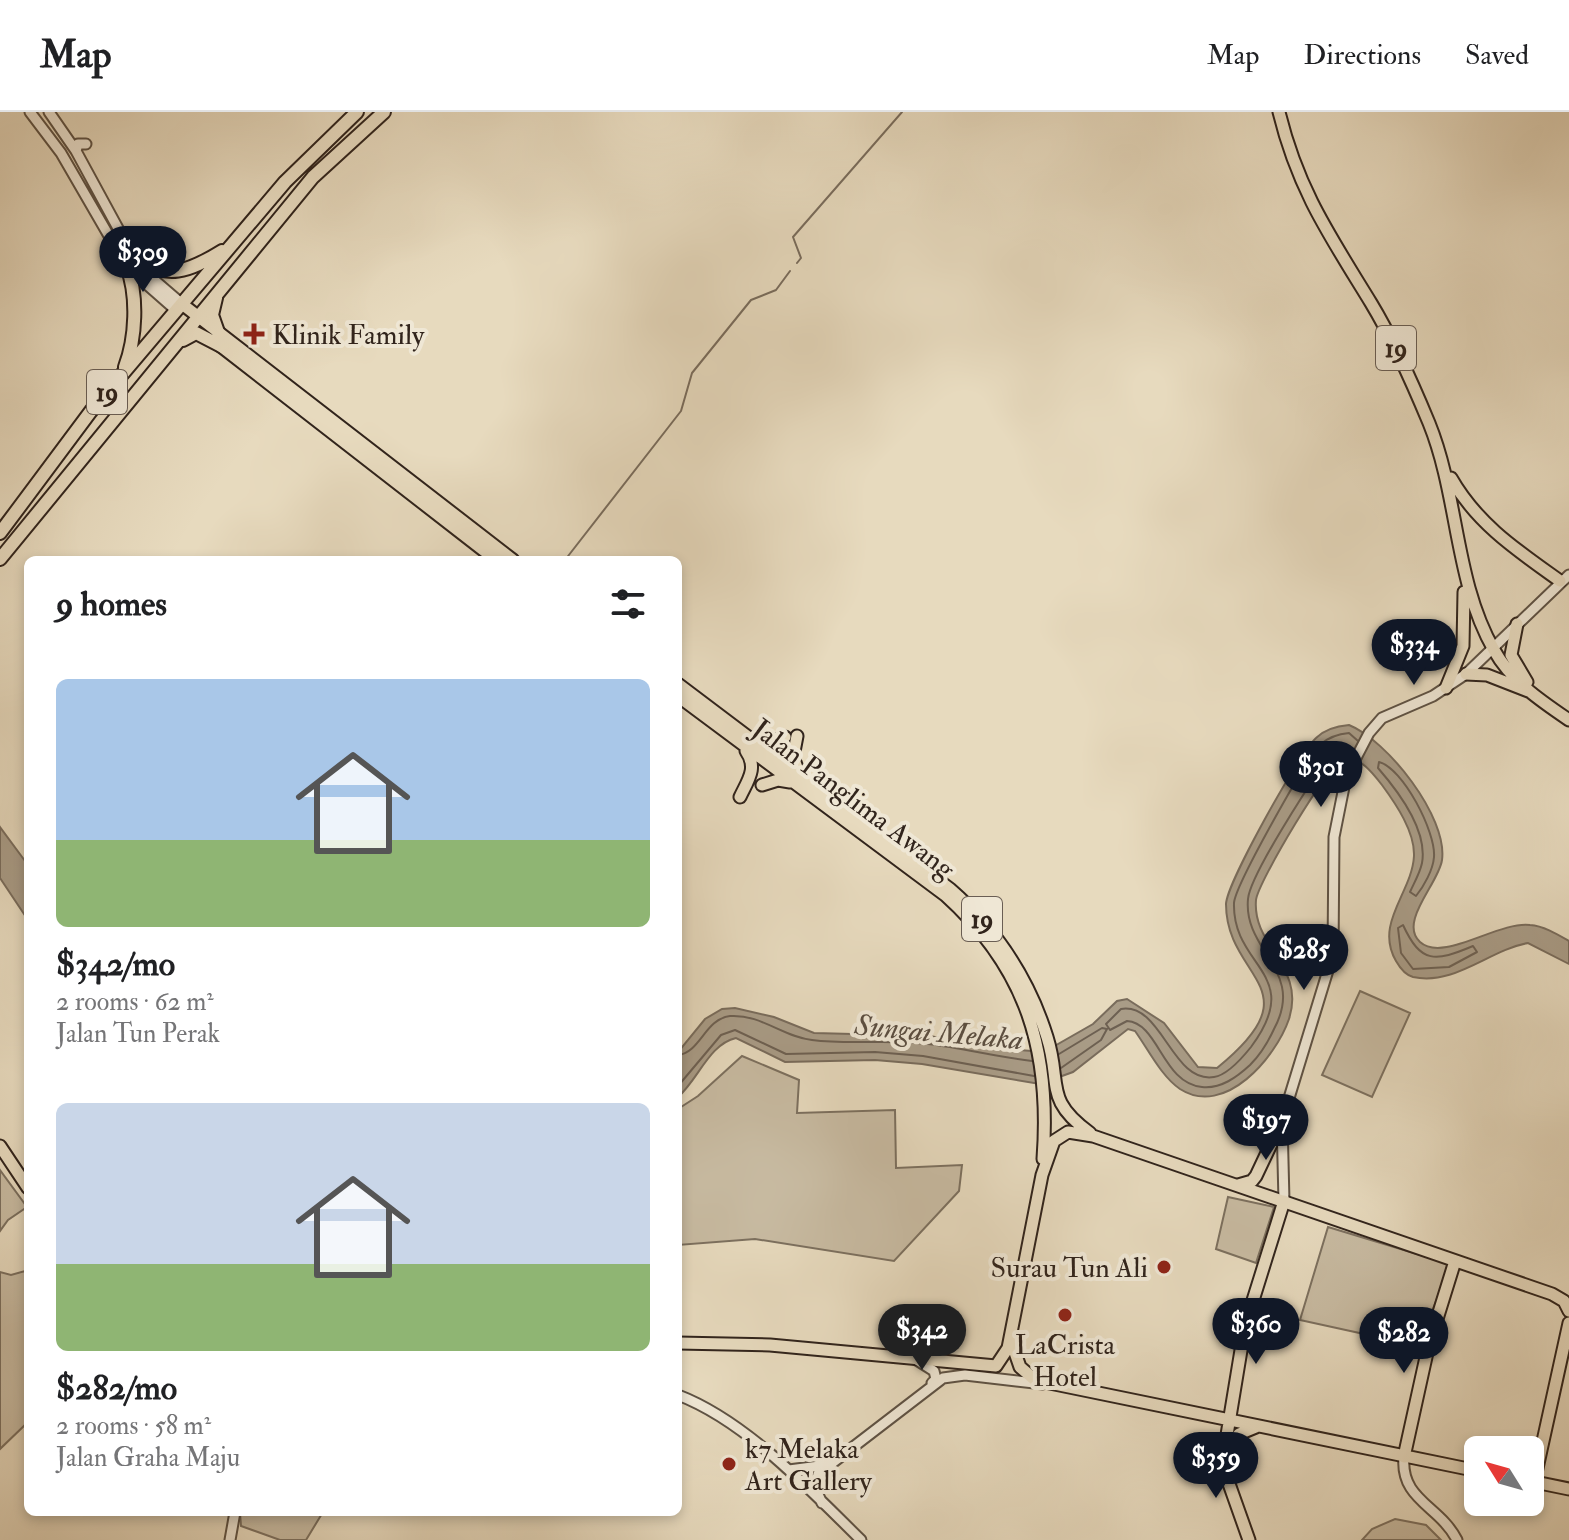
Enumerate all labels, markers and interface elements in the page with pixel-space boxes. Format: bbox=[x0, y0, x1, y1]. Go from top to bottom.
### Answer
text: Map bbox=[40, 31, 111, 79]
text: Map bbox=[1207, 38, 1260, 73]
text: Directions bbox=[1304, 38, 1421, 73]
text: Saved bbox=[1465, 38, 1529, 73]
pin: $309 bbox=[96, 226, 190, 294]
text: $309 bbox=[117, 236, 169, 268]
place label: Klinik Family bbox=[272, 318, 425, 353]
marker: Klinik Family bbox=[243, 323, 265, 345]
road number: 19 bbox=[1376, 326, 1416, 370]
road number: 19 bbox=[87, 370, 127, 414]
icon: filters bbox=[606, 582, 650, 626]
text: 9 homes bbox=[56, 583, 167, 626]
pin: $334 bbox=[1367, 619, 1461, 687]
text: $334 bbox=[1390, 629, 1438, 661]
street label: Jalan Panglima Awang bbox=[744, 711, 962, 888]
icon: home bbox=[281, 731, 425, 875]
pin: $301 bbox=[1274, 741, 1368, 809]
text: $301 bbox=[1297, 751, 1345, 783]
road number: 19 bbox=[962, 897, 1002, 941]
pin: $285 bbox=[1257, 924, 1351, 992]
text: $285 bbox=[1278, 934, 1330, 966]
text: $342/mo bbox=[56, 943, 175, 986]
text: 2 rooms · 62 m² bbox=[56, 986, 214, 1018]
water label: Sungai Melaka bbox=[852, 1007, 1025, 1058]
text: Jalan Tun Perak bbox=[56, 1018, 220, 1050]
pin: $197 bbox=[1219, 1094, 1313, 1162]
text: $197 bbox=[1241, 1104, 1291, 1136]
icon: home bbox=[281, 1155, 425, 1299]
place label: Surau Tun Ali bbox=[991, 1251, 1148, 1286]
marker: Surau Tun Ali bbox=[1155, 1258, 1173, 1276]
pin: $360 bbox=[1209, 1298, 1303, 1366]
pin: $342 bbox=[875, 1304, 969, 1372]
marker: LaCrista Hotel bbox=[1056, 1306, 1074, 1324]
pin: $282 bbox=[1357, 1307, 1451, 1375]
text: $360 bbox=[1230, 1308, 1282, 1340]
text: $342 bbox=[896, 1314, 948, 1346]
text: $282 bbox=[1377, 1317, 1431, 1349]
place label: LaCrista Hotel bbox=[1015, 1328, 1116, 1395]
text: $282/mo bbox=[56, 1367, 177, 1410]
text: 2 rooms · 58 m² bbox=[56, 1410, 211, 1442]
place label: k7 Melaka Art Gallery bbox=[744, 1432, 873, 1499]
pin: $359 bbox=[1169, 1432, 1263, 1500]
north arrow bbox=[1464, 1436, 1544, 1516]
map controls bbox=[1464, 1436, 1544, 1516]
text: Jalan Graha Maju bbox=[56, 1442, 240, 1474]
text: $359 bbox=[1191, 1442, 1241, 1474]
marker: k7 Melaka Art Gallery bbox=[720, 1455, 738, 1473]

